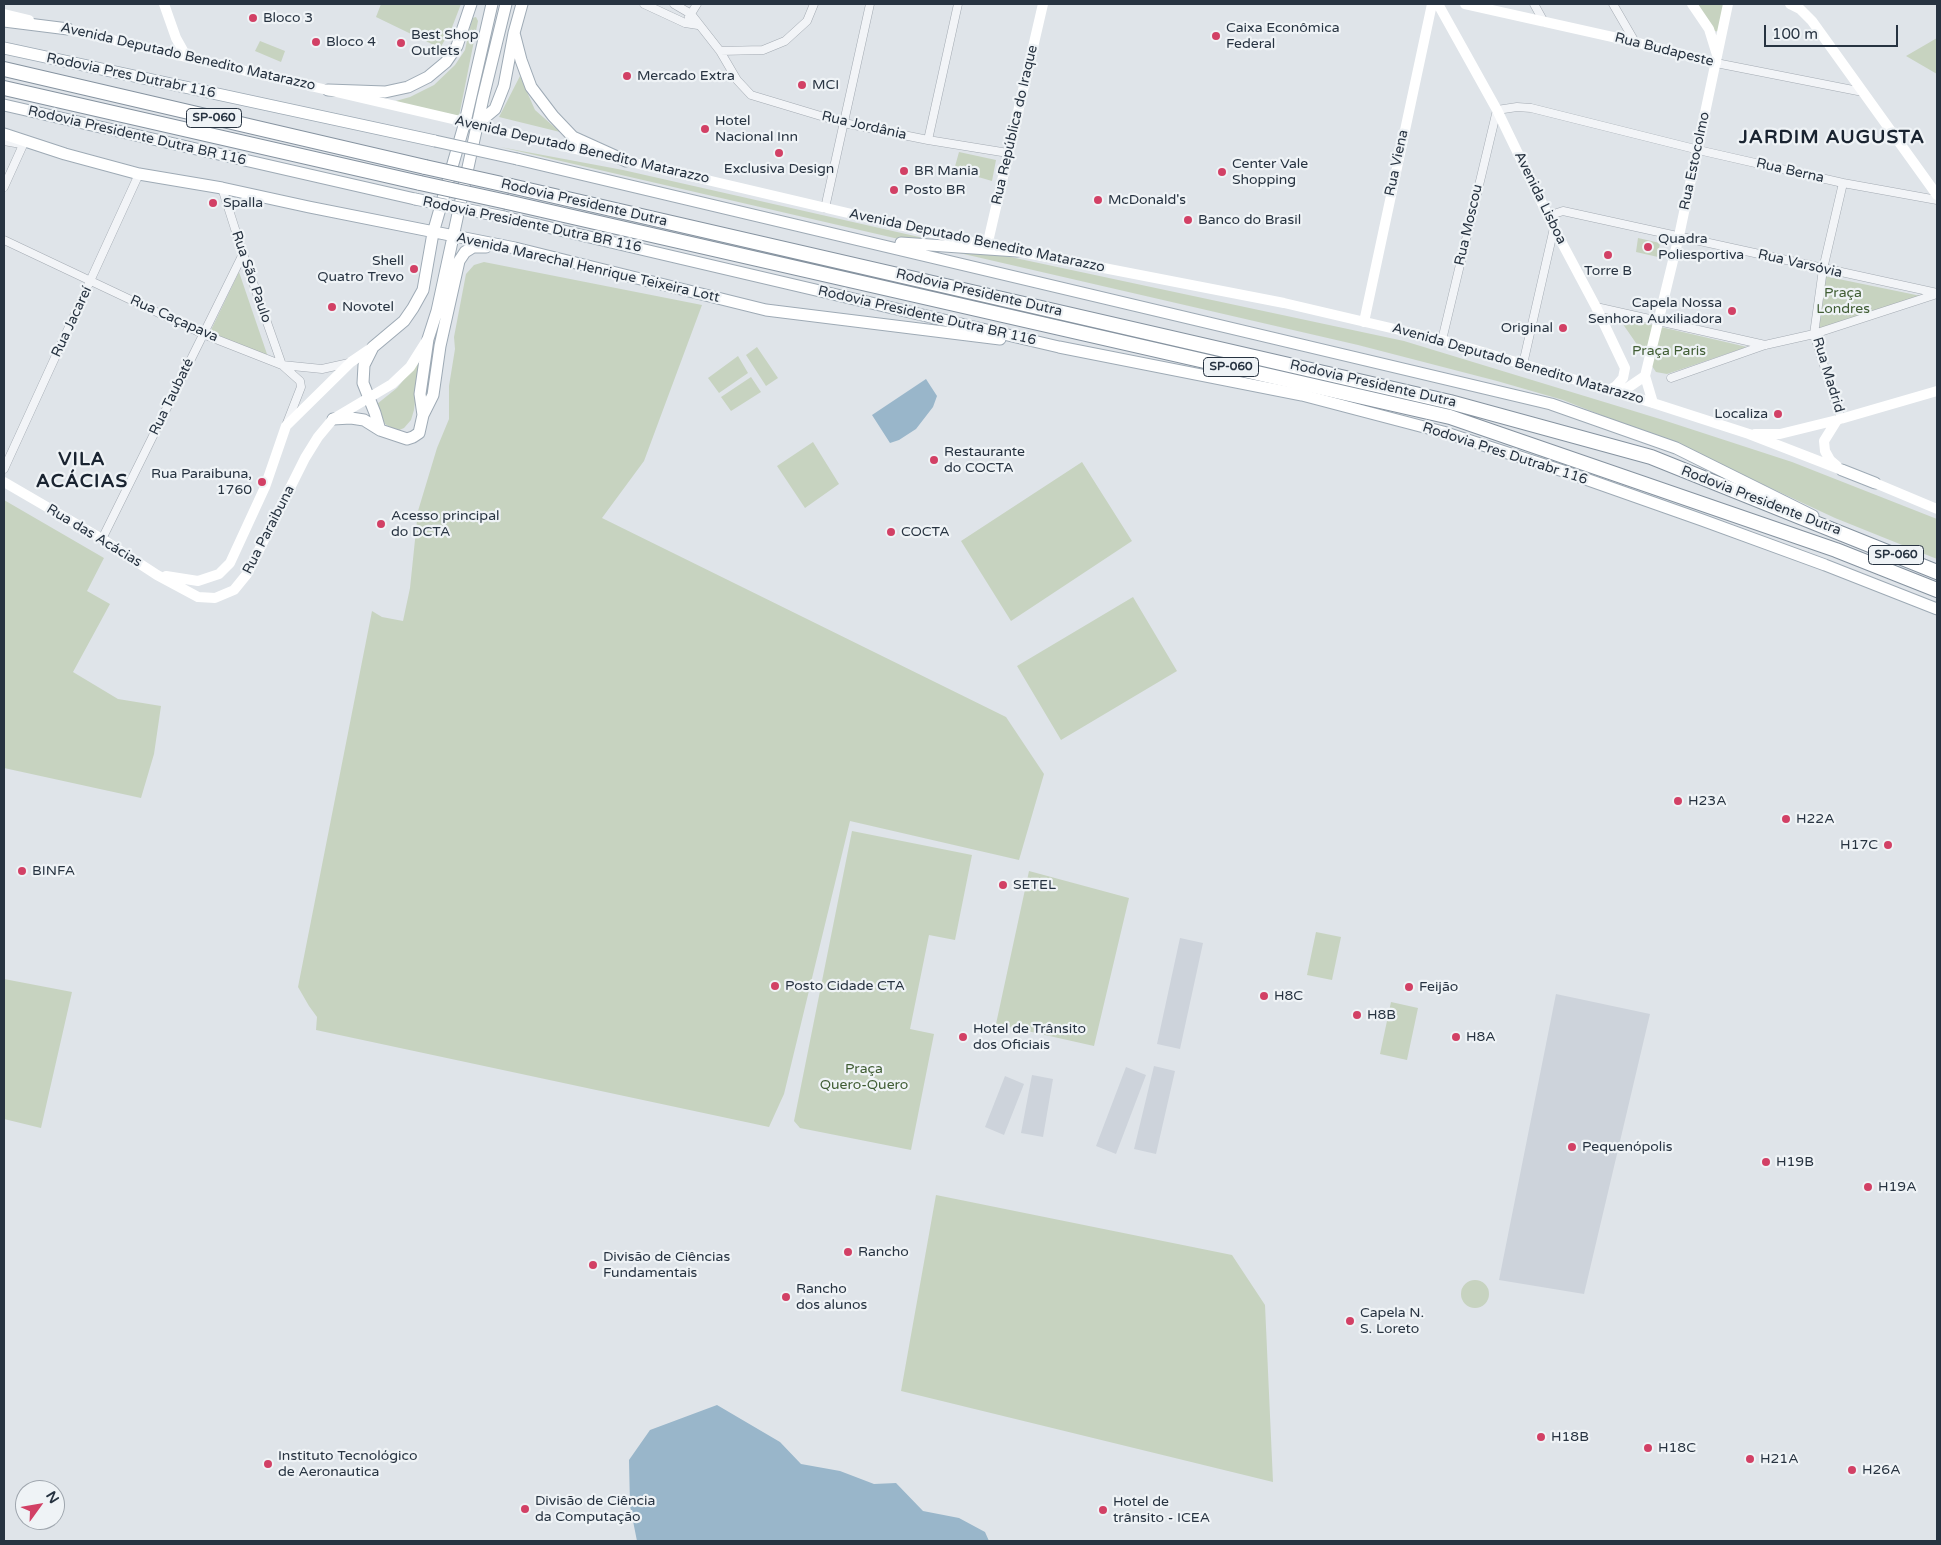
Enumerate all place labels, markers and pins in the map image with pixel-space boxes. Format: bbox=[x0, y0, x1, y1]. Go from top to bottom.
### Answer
place label: Bloco 3 bbox=[263, 10, 313, 26]
marker: Bloco 3 bbox=[247, 12, 259, 24]
place label: Caixa Econômica Federal bbox=[1226, 20, 1340, 52]
place label: Best Shop Outlets bbox=[411, 27, 479, 59]
marker: Caixa Econômica Federal bbox=[1210, 30, 1222, 42]
place label: Bloco 4 bbox=[326, 34, 376, 50]
marker: Bloco 4 bbox=[310, 36, 322, 48]
marker: Best Shop Outlets bbox=[395, 37, 407, 49]
place label: Mercado Extra bbox=[637, 68, 735, 84]
marker: Mercado Extra bbox=[621, 70, 633, 82]
place label: MCI bbox=[812, 77, 839, 93]
marker: MCI bbox=[796, 79, 808, 91]
place label: Hotel Nacional Inn bbox=[715, 113, 798, 146]
marker: Hotel Nacional Inn bbox=[699, 123, 711, 135]
marker: Exclusiva Design bbox=[773, 147, 785, 159]
place label: Center Vale Shopping bbox=[1232, 156, 1308, 188]
place label: Exclusiva Design bbox=[724, 161, 834, 177]
place label: BR Mania bbox=[914, 163, 979, 179]
marker: BR Mania bbox=[898, 165, 910, 177]
marker: Center Vale Shopping bbox=[1216, 166, 1228, 178]
place label: Posto BR bbox=[904, 182, 965, 198]
marker: Posto BR bbox=[888, 184, 900, 196]
place label: McDonald's bbox=[1108, 192, 1186, 208]
marker: McDonald's bbox=[1092, 194, 1104, 206]
place label: Spalla bbox=[223, 195, 263, 211]
marker: Spalla bbox=[207, 197, 219, 209]
place label: Banco do Brasil bbox=[1198, 212, 1301, 228]
marker: Banco do Brasil bbox=[1182, 214, 1194, 226]
place label: Quadra Poliesportiva bbox=[1658, 231, 1744, 264]
marker: Quadra Poliesportiva bbox=[1642, 241, 1654, 253]
marker: Torre B bbox=[1602, 249, 1614, 261]
place label: Shell Quatro Trevo bbox=[317, 253, 404, 286]
marker: Shell Quatro Trevo bbox=[408, 263, 420, 275]
place label: Torre B bbox=[1584, 263, 1632, 279]
place label: Capela Nossa Senhora Auxiliadora bbox=[1588, 295, 1722, 328]
place label: Novotel bbox=[342, 299, 394, 315]
marker: Novotel bbox=[326, 301, 338, 313]
marker: Capela Nossa Senhora Auxiliadora bbox=[1726, 305, 1738, 317]
place label: Original bbox=[1501, 320, 1553, 336]
marker: Original bbox=[1557, 322, 1569, 334]
place label: Localiza bbox=[1714, 406, 1768, 422]
marker: Localiza bbox=[1772, 408, 1784, 420]
place label: Restaurante do COCTA bbox=[944, 444, 1025, 477]
marker: Restaurante do COCTA bbox=[928, 454, 940, 466]
place label: Rua Paraibuna, 1760 bbox=[151, 466, 252, 498]
marker: Rua Paraibuna, 1760 bbox=[256, 476, 268, 488]
place label: Acesso principal do DCTA bbox=[391, 508, 500, 540]
marker: Acesso principal do DCTA bbox=[375, 518, 387, 530]
place label: COCTA bbox=[901, 524, 950, 540]
marker: COCTA bbox=[885, 526, 897, 538]
place label: H23A bbox=[1688, 793, 1727, 809]
marker: H23A bbox=[1672, 795, 1684, 807]
place label: H22A bbox=[1796, 811, 1835, 827]
marker: H22A bbox=[1780, 813, 1792, 825]
place label: H17C bbox=[1840, 837, 1878, 853]
marker: H17C bbox=[1882, 839, 1894, 851]
place label: BINFA bbox=[32, 863, 75, 879]
marker: BINFA bbox=[16, 865, 28, 877]
place label: SETEL bbox=[1013, 877, 1056, 893]
marker: SETEL bbox=[997, 879, 1009, 891]
place label: Posto Cidade CTA bbox=[785, 978, 905, 994]
place label: Feijão bbox=[1419, 979, 1458, 995]
marker: Posto Cidade CTA bbox=[769, 980, 781, 992]
marker: Feijão bbox=[1403, 981, 1415, 993]
place label: H8C bbox=[1274, 988, 1303, 1004]
marker: H8C bbox=[1258, 990, 1270, 1002]
place label: H8B bbox=[1367, 1007, 1396, 1023]
marker: H8B bbox=[1351, 1009, 1363, 1021]
place label: Hotel de Trânsito dos Oficiais bbox=[973, 1021, 1086, 1054]
place label: H8A bbox=[1466, 1029, 1496, 1045]
marker: Hotel de Trânsito dos Oficiais bbox=[957, 1031, 969, 1043]
marker: H8A bbox=[1450, 1031, 1462, 1043]
place label: Pequenópolis bbox=[1582, 1139, 1672, 1155]
marker: Pequenópolis bbox=[1566, 1141, 1578, 1153]
place label: H19B bbox=[1776, 1154, 1814, 1170]
marker: H19B bbox=[1760, 1156, 1772, 1168]
place label: H19A bbox=[1878, 1179, 1917, 1195]
marker: H19A bbox=[1862, 1181, 1874, 1193]
place label: Rancho bbox=[858, 1244, 909, 1260]
marker: Rancho bbox=[842, 1246, 854, 1258]
place label: Divisão de Ciências Fundamentais bbox=[603, 1249, 730, 1282]
marker: Divisão de Ciências Fundamentais bbox=[587, 1259, 599, 1271]
place label: Rancho dos alunos bbox=[796, 1281, 867, 1314]
marker: Rancho dos alunos bbox=[780, 1291, 792, 1303]
place label: Capela N. S. Loreto bbox=[1360, 1305, 1424, 1338]
marker: Capela N. S. Loreto bbox=[1344, 1315, 1356, 1327]
place label: H18B bbox=[1551, 1429, 1589, 1445]
marker: H18B bbox=[1535, 1431, 1547, 1443]
place label: H18C bbox=[1658, 1440, 1696, 1456]
marker: H18C bbox=[1642, 1442, 1654, 1454]
place label: Instituto Tecnológico de Aeronautica bbox=[278, 1448, 417, 1480]
place label: H21A bbox=[1760, 1451, 1799, 1467]
marker: H21A bbox=[1744, 1453, 1756, 1465]
marker: Instituto Tecnológico de Aeronautica bbox=[262, 1458, 274, 1470]
place label: H26A bbox=[1862, 1462, 1901, 1478]
marker: H26A bbox=[1846, 1464, 1858, 1476]
place label: Divisão de Ciência da Computação bbox=[535, 1493, 655, 1525]
place label: Hotel de trânsito - ICEA bbox=[1113, 1494, 1210, 1526]
marker: Divisão de Ciência da Computação bbox=[519, 1503, 531, 1515]
marker: Hotel de trânsito - ICEA bbox=[1097, 1504, 1109, 1516]

